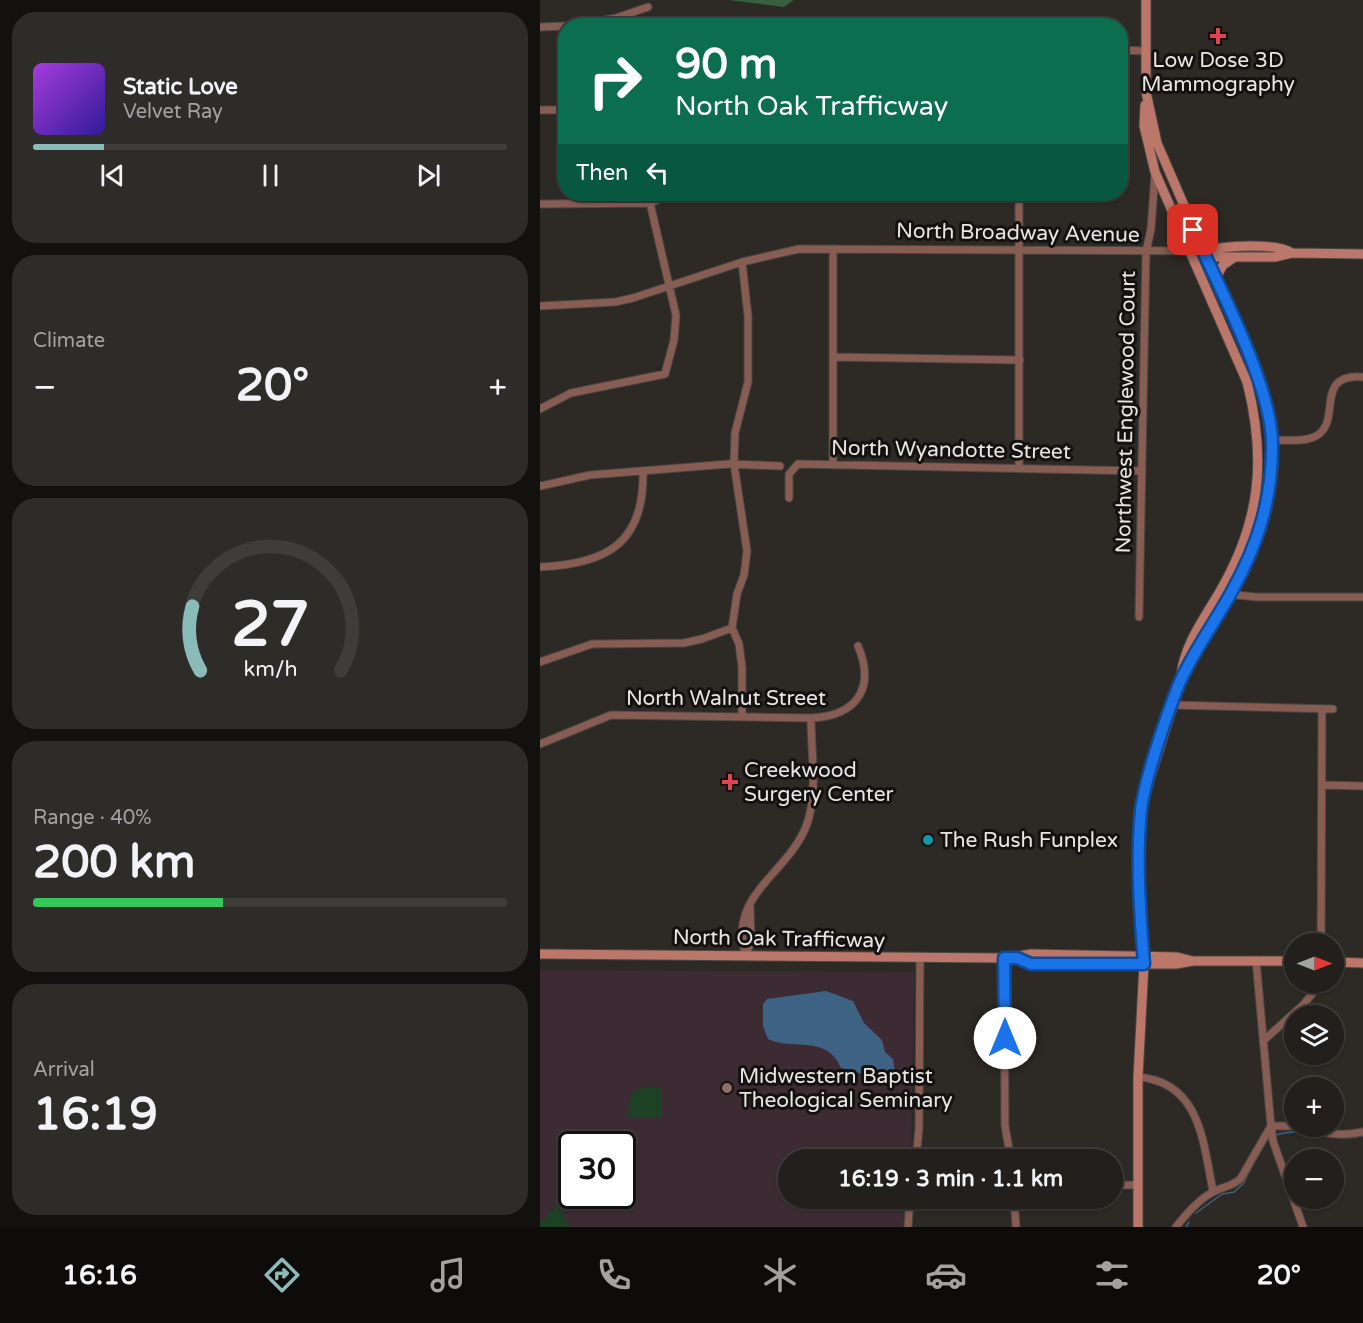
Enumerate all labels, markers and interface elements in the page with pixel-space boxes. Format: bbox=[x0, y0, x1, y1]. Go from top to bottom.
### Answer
marker: Low Dose 3D Mammography bbox=[1209, 27, 1227, 45]
text: 90 m bbox=[675, 39, 777, 90]
icon: right bbox=[576, 42, 654, 120]
place label: Low Dose 3D Mammography bbox=[1141, 48, 1295, 97]
text: Static Love bbox=[123, 74, 238, 100]
text: North Oak Trafficway bbox=[675, 90, 948, 123]
text: Velvet Ray bbox=[123, 100, 223, 124]
icon: left bbox=[641, 156, 674, 189]
icon: previous bbox=[96, 159, 129, 192]
icon: pause bbox=[254, 159, 287, 192]
icon: next bbox=[412, 159, 445, 192]
text: Then bbox=[576, 160, 629, 186]
pin bbox=[1167, 204, 1218, 255]
icon: arrive bbox=[1176, 213, 1209, 246]
street label: North Broadway Avenue bbox=[896, 218, 1140, 248]
street label: Northwest Englewood Court bbox=[1111, 270, 1141, 554]
text: Climate bbox=[33, 329, 105, 353]
text: 20° bbox=[236, 359, 309, 413]
text: − bbox=[33, 368, 57, 407]
text: + bbox=[488, 368, 507, 407]
street label: North Wyandotte Street bbox=[831, 435, 1071, 465]
text: 27 bbox=[231, 588, 309, 663]
text: km/h bbox=[243, 656, 297, 682]
street label: North Walnut Street bbox=[626, 686, 826, 711]
place label: Creekwood Surgery Center bbox=[744, 758, 894, 807]
marker: Creekwood Surgery Center bbox=[721, 773, 739, 791]
text: Range · 40% bbox=[33, 806, 152, 830]
place label: The Rush Funplex bbox=[940, 828, 1118, 853]
marker: The Rush Funplex bbox=[921, 833, 935, 847]
text: 200 km bbox=[33, 836, 195, 890]
street label: North Oak Trafficway bbox=[673, 925, 885, 953]
north arrow bbox=[1284, 933, 1344, 993]
map controls bbox=[1284, 933, 1344, 1209]
button: layers bbox=[1284, 1005, 1344, 1065]
position arrow bbox=[973, 1006, 1037, 1070]
text: Arrival bbox=[33, 1058, 95, 1082]
place label: Midwestern Baptist Theological Seminary bbox=[739, 1064, 953, 1113]
button: + bbox=[1284, 1077, 1344, 1137]
marker: Midwestern Baptist Theological Seminary bbox=[720, 1081, 734, 1095]
text: 16:19 bbox=[33, 1088, 158, 1142]
speed limit sign: 30 bbox=[558, 1131, 636, 1209]
button: − bbox=[1284, 1149, 1344, 1209]
text: 16:19 · 3 min · 1.1 km bbox=[838, 1166, 1063, 1192]
icon: directions bbox=[261, 1254, 303, 1296]
icon: music bbox=[427, 1254, 469, 1296]
icon: phone bbox=[593, 1254, 635, 1296]
icon: climate bbox=[759, 1254, 801, 1296]
icon: car bbox=[925, 1254, 967, 1296]
icon: filters bbox=[1091, 1254, 1133, 1296]
text: 16:16 bbox=[62, 1259, 137, 1292]
text: 20° bbox=[1257, 1259, 1301, 1292]

